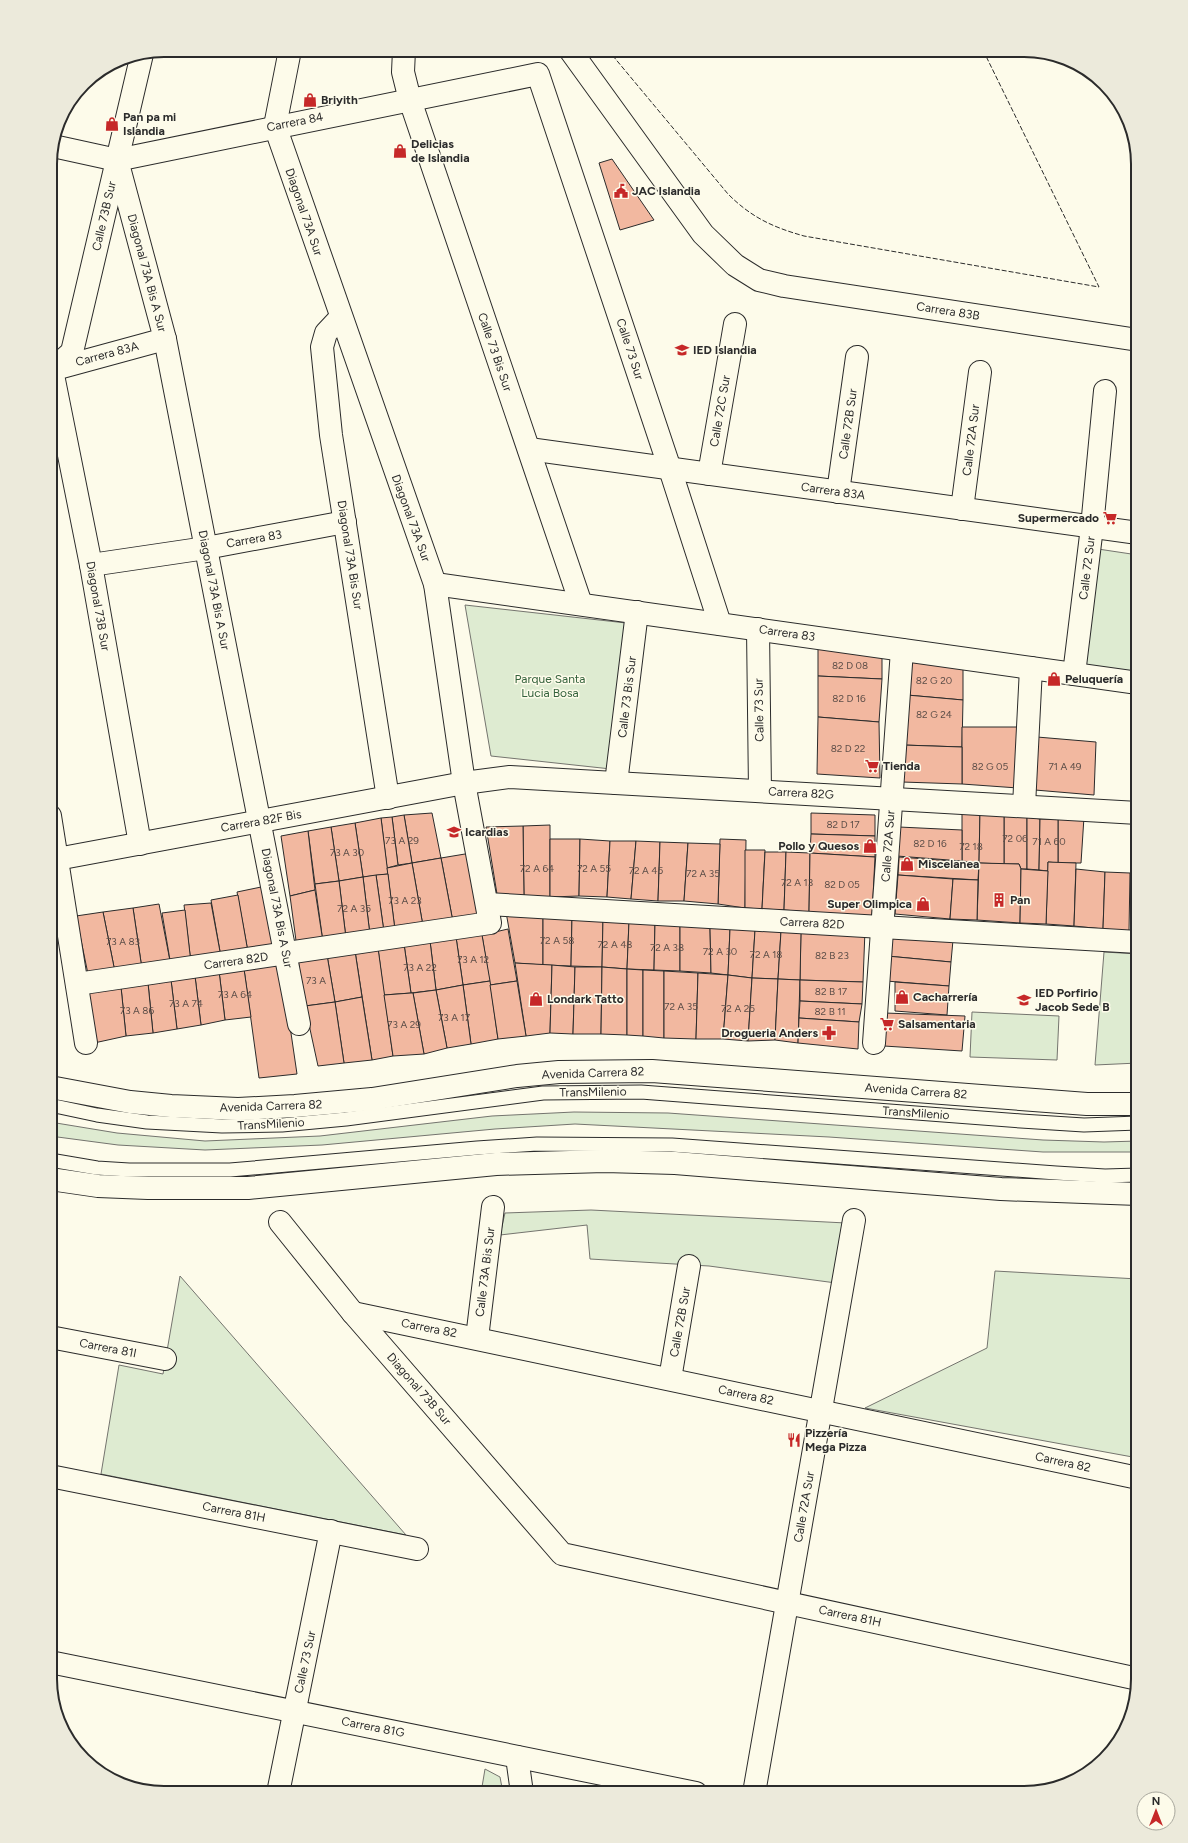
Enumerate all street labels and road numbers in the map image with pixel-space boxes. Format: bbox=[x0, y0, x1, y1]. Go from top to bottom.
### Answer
street label: Carrera 84 bbox=[265, 110, 325, 134]
street label: Diagonal 73A Sur bbox=[282, 166, 326, 258]
street label: Calle 73B Sur bbox=[89, 180, 119, 252]
street label: Diagonal 73A Bis A Sur bbox=[125, 212, 169, 334]
street label: Carrera 83B bbox=[915, 299, 981, 323]
street label: Calle 73 Bis Sur bbox=[475, 311, 515, 393]
street label: Calle 73 Sur bbox=[614, 317, 646, 381]
street label: Carrera 83A bbox=[74, 339, 140, 369]
street label: Calle 72C Sur bbox=[707, 374, 733, 448]
street label: Calle 72B Sur bbox=[836, 388, 860, 460]
street label: Calle 72A Sur bbox=[960, 403, 982, 477]
street label: Diagonal 73A Sur bbox=[389, 472, 433, 564]
street label: Carrera 83A bbox=[800, 480, 866, 502]
street label: Diagonal 73A Bis Sur bbox=[334, 499, 366, 611]
street label: Carrera 83 bbox=[225, 527, 283, 551]
street label: Diagonal 73A Bis A Sur bbox=[196, 529, 232, 651]
street label: Calle 72 Sur bbox=[1076, 535, 1098, 601]
street label: Diagonal 73B Sur bbox=[83, 560, 113, 652]
street label: Carrera 83 bbox=[758, 622, 816, 644]
street label: Calle 73 Bis Sur bbox=[615, 655, 639, 739]
street label: Calle 73 Sur bbox=[751, 678, 767, 742]
street label: Carrera 82G bbox=[768, 784, 834, 802]
street label: Carrera 82F Bis bbox=[219, 807, 303, 835]
street label: Calle 72A Sur bbox=[879, 810, 897, 882]
street label: Diagonal 73A Bis A Sur bbox=[259, 847, 295, 969]
street label: Carrera 82D bbox=[779, 914, 845, 932]
street label: Carrera 82D bbox=[203, 950, 269, 972]
street label: Avenida Carrera 82 bbox=[541, 1064, 645, 1082]
street label: Avenida Carrera 82 bbox=[864, 1080, 968, 1102]
street label: TransMilenio bbox=[559, 1084, 627, 1100]
street label: Avenida Carrera 82 bbox=[219, 1097, 323, 1115]
street label: TransMilenio bbox=[882, 1104, 950, 1122]
street label: TransMilenio bbox=[237, 1115, 305, 1133]
street label: Calle 73A Bis Sur bbox=[473, 1226, 497, 1318]
street label: Calle 72B Sur bbox=[667, 1286, 693, 1358]
street label: Carrera 82 bbox=[400, 1316, 458, 1340]
street label: Carrera 81I bbox=[78, 1336, 138, 1360]
street label: Diagonal 73B Sur bbox=[384, 1350, 454, 1428]
street label: Carrera 82 bbox=[717, 1382, 775, 1408]
street label: Carrera 82 bbox=[1034, 1449, 1092, 1475]
street label: Calle 72A Sur bbox=[791, 1470, 817, 1544]
street label: Carrera 81H bbox=[201, 1499, 267, 1525]
street label: Carrera 81H bbox=[817, 1603, 883, 1629]
street label: Calle 73 Sur bbox=[292, 1629, 318, 1695]
street label: Carrera 81G bbox=[340, 1714, 406, 1740]

